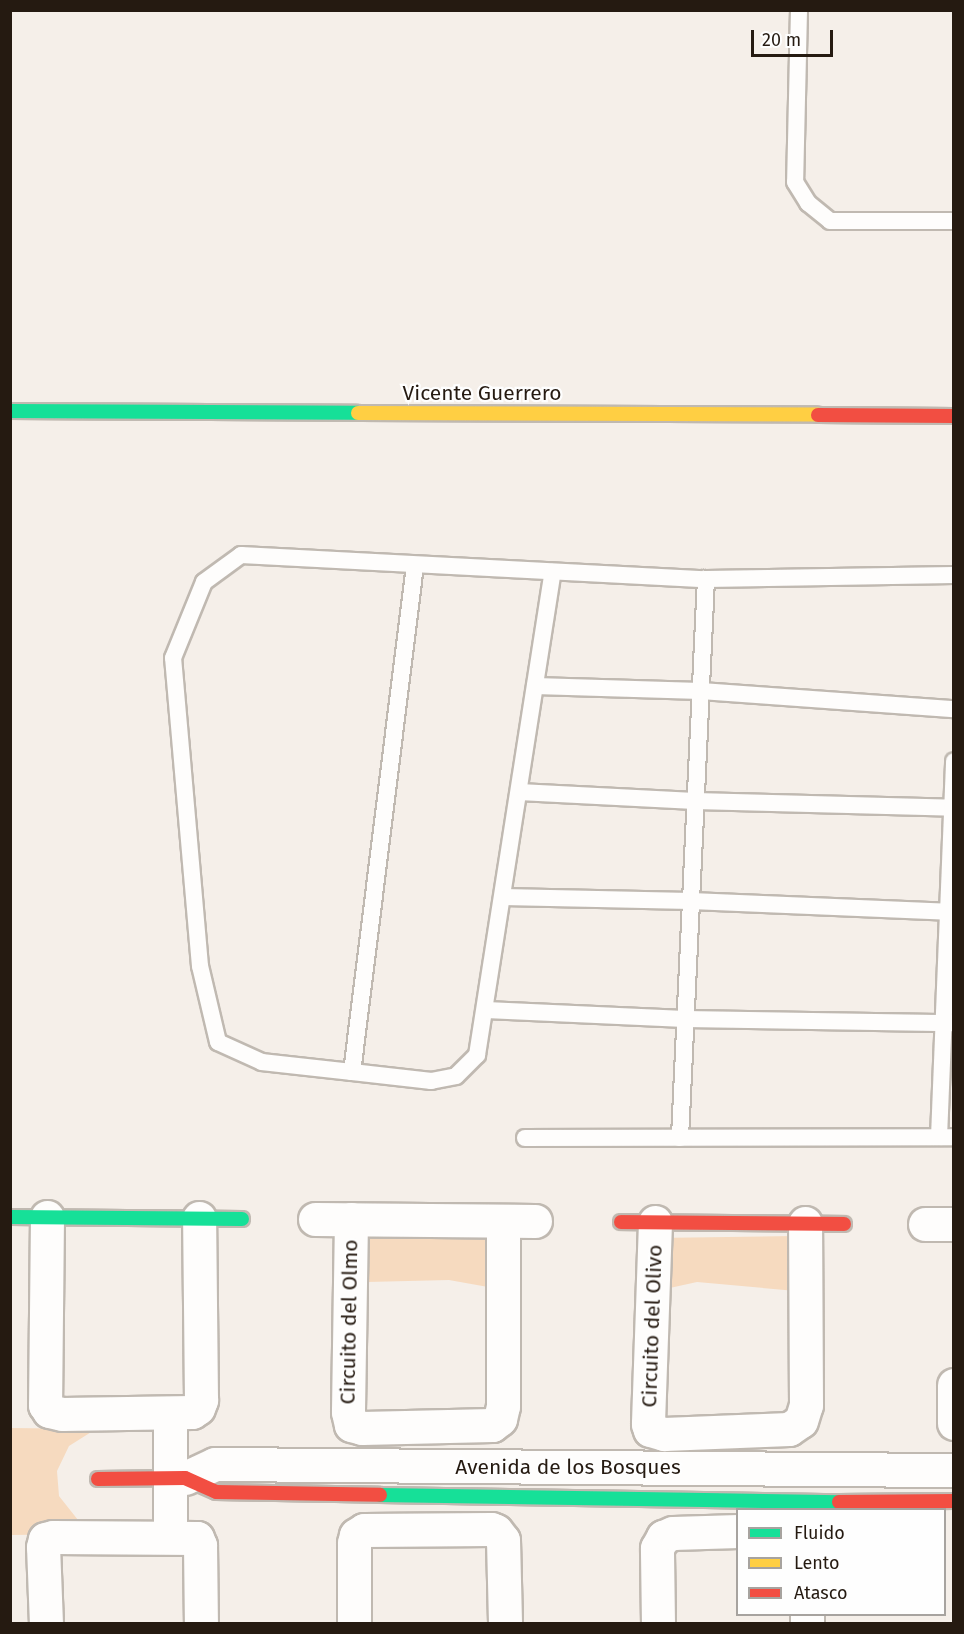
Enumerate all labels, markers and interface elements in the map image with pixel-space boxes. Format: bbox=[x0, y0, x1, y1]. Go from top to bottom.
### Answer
scale bar bbox=[754, 18, 836, 56]
text: 20 m bbox=[762, 29, 801, 51]
street label: Vicente Guerrero bbox=[403, 380, 561, 406]
street label: Circuito del Olmo bbox=[335, 1239, 363, 1405]
street label: Circuito del Olivo bbox=[637, 1244, 667, 1408]
street label: Avenida de los Bosques bbox=[455, 1454, 681, 1480]
legend bbox=[736, 1508, 946, 1616]
text: Fluido bbox=[794, 1522, 845, 1544]
text: Lento bbox=[794, 1552, 840, 1574]
text: Atasco bbox=[794, 1582, 847, 1604]

